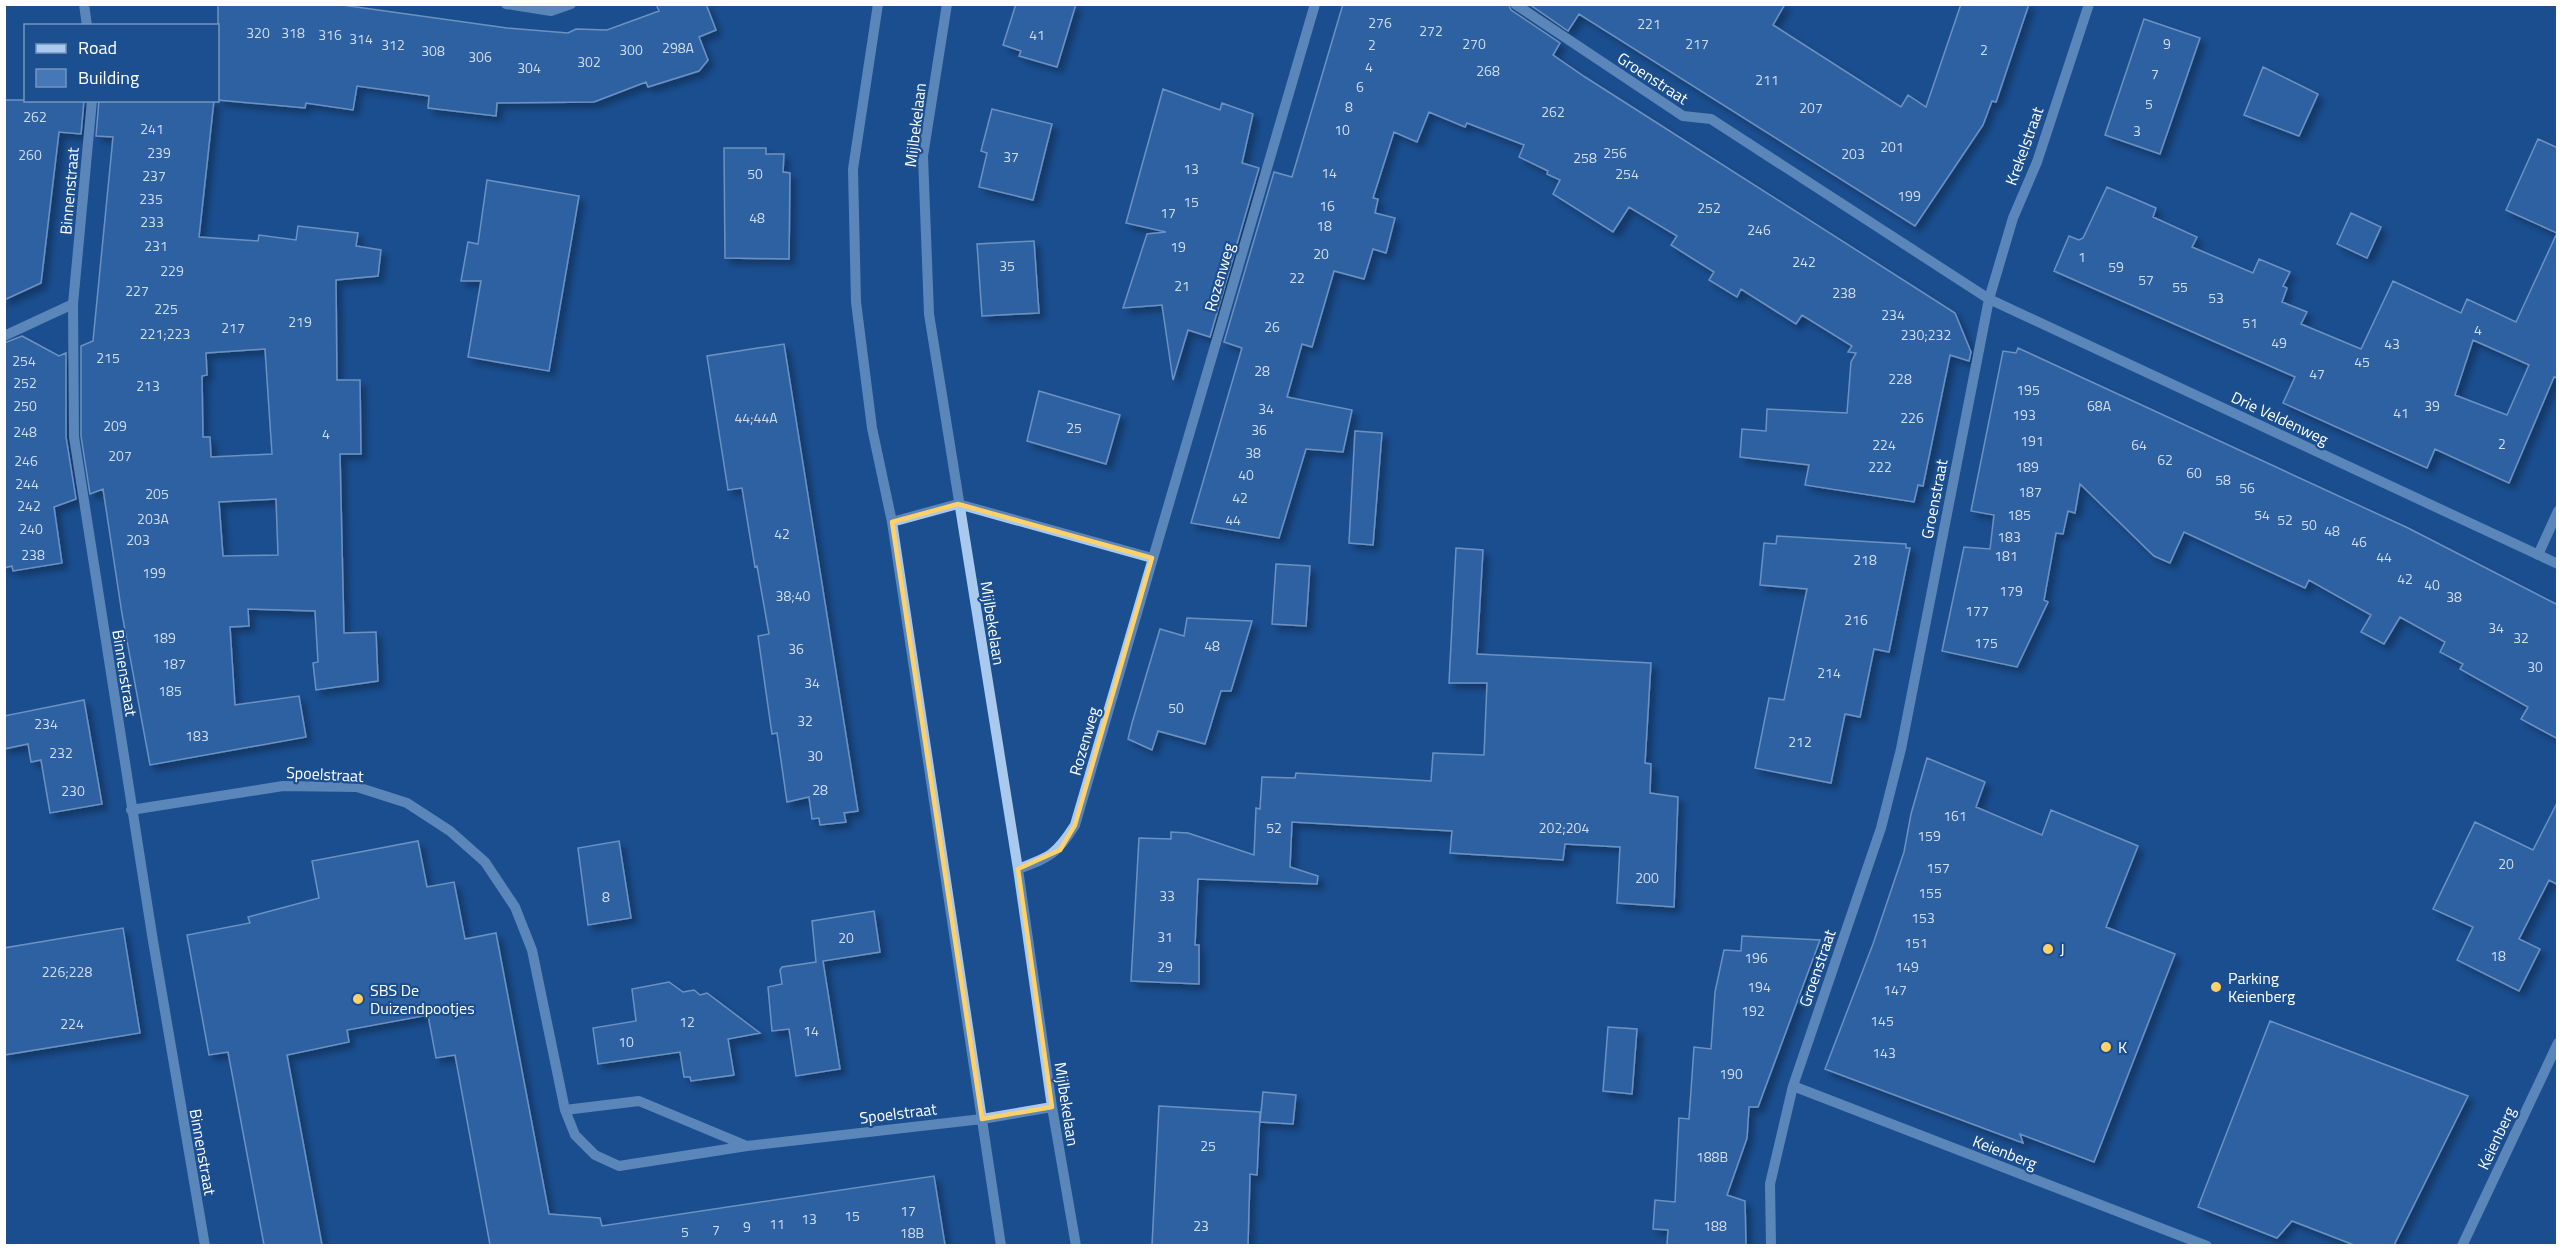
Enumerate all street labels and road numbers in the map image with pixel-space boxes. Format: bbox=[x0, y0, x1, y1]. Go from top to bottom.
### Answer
street label: Groenstraat bbox=[1613, 46, 1694, 110]
street label: Mijlbekelaan bbox=[898, 82, 932, 168]
street label: Krekelstraat bbox=[1999, 103, 2049, 189]
street label: Binnenstraat bbox=[53, 146, 85, 236]
street label: Rozenweg bbox=[1198, 240, 1240, 314]
street label: Drie Veldenweg bbox=[2227, 385, 2333, 451]
street label: Groenstraat bbox=[1915, 457, 1954, 541]
street label: Mijlbekelaan bbox=[975, 579, 1011, 667]
street label: Binnenstraat bbox=[106, 628, 144, 718]
street label: Rozenweg bbox=[1063, 704, 1105, 778]
street label: Spoelstraat bbox=[286, 760, 365, 788]
street label: Groenstraat bbox=[1793, 926, 1842, 1010]
street label: Mijlbekelaan bbox=[1049, 1060, 1085, 1148]
street label: Spoelstraat bbox=[858, 1096, 938, 1130]
street label: Keienberg bbox=[2471, 1102, 2521, 1174]
street label: Binnenstraat bbox=[184, 1107, 222, 1198]
street label: Keienberg bbox=[1969, 1129, 2041, 1175]

